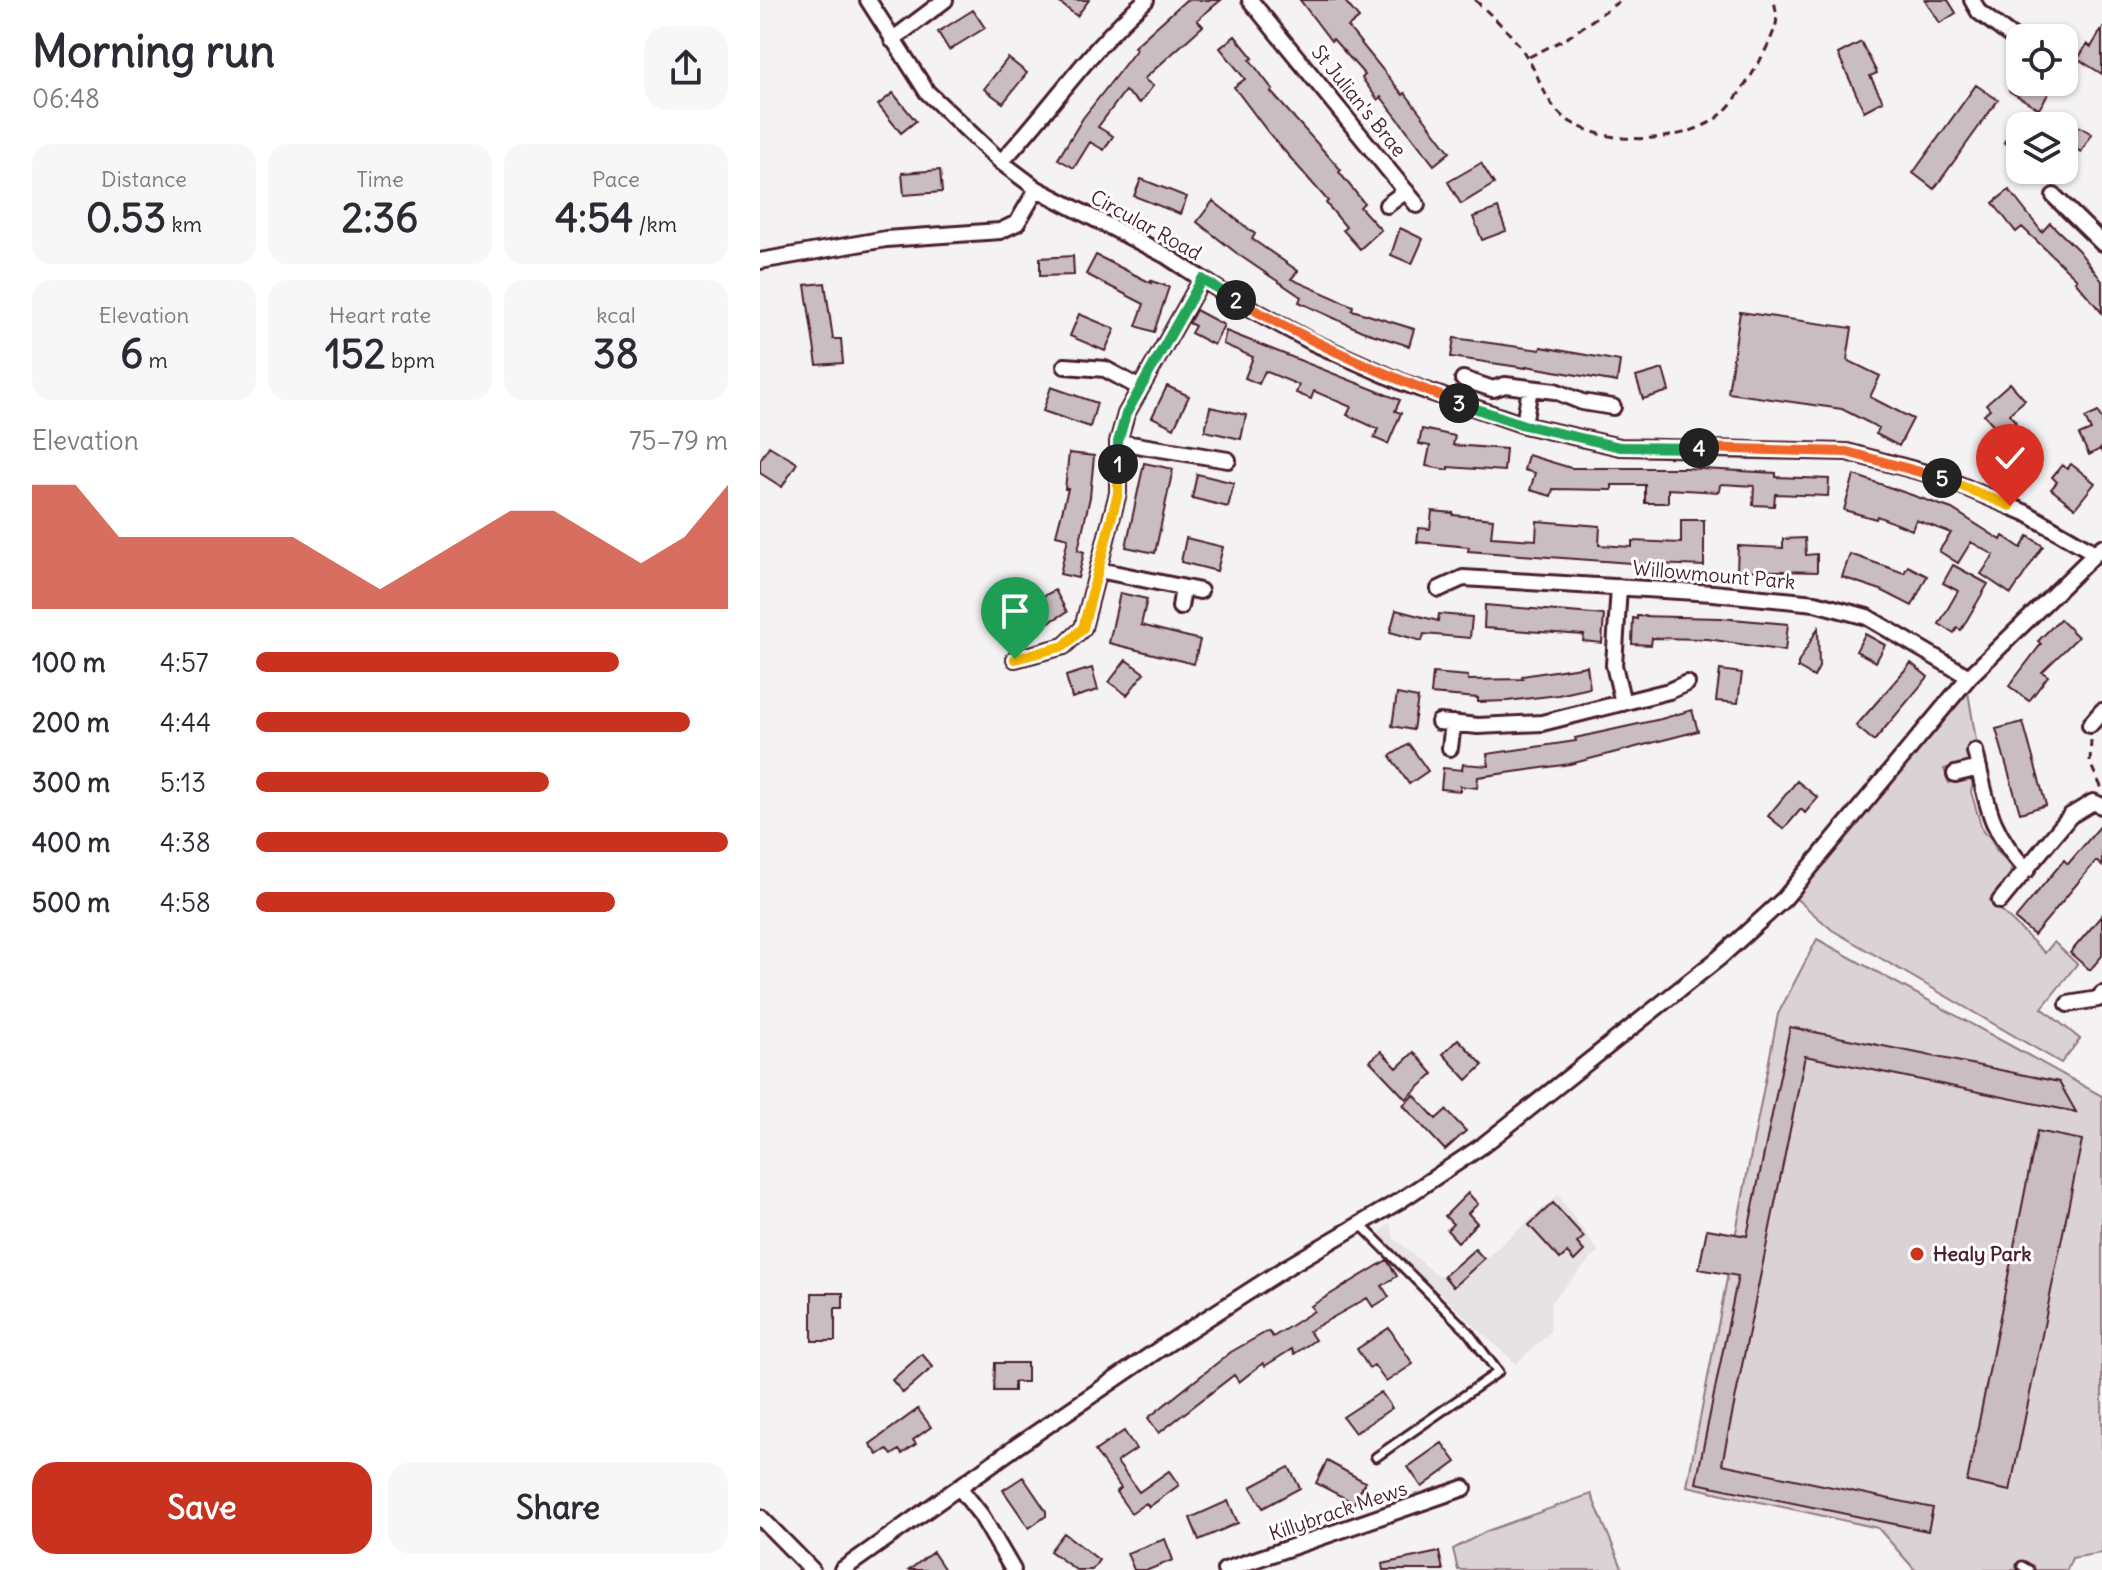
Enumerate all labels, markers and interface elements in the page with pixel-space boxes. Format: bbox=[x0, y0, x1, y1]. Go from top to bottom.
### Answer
text: Morning run bbox=[32, 24, 275, 79]
map controls bbox=[2006, 24, 2078, 184]
button: locate bbox=[2006, 24, 2078, 96]
button: share bbox=[644, 26, 728, 110]
street label: St Julian's Brae bbox=[1307, 40, 1412, 162]
text: 06:48 bbox=[32, 82, 100, 115]
button: layers bbox=[2006, 112, 2078, 184]
text: Distance bbox=[101, 165, 187, 193]
text: Time bbox=[356, 165, 404, 193]
text: Pace bbox=[592, 165, 640, 193]
street label: Circular Road bbox=[1086, 184, 1206, 265]
text: 0.53 bbox=[86, 193, 166, 243]
text: 2:36 bbox=[342, 193, 418, 243]
text: 4:54 bbox=[555, 193, 633, 243]
text: km bbox=[166, 210, 202, 238]
text: /km bbox=[633, 210, 677, 238]
pin: 2 bbox=[1216, 280, 1256, 320]
text: 2 bbox=[1230, 286, 1242, 314]
text: Elevation bbox=[99, 301, 189, 329]
text: Heart rate bbox=[329, 301, 431, 329]
text: kcal bbox=[596, 301, 636, 329]
text: 6 bbox=[120, 329, 143, 379]
text: 152 bbox=[325, 329, 386, 379]
text: 38 bbox=[593, 329, 639, 379]
text: m bbox=[143, 346, 168, 374]
text: bpm bbox=[386, 346, 435, 374]
pin: 3 bbox=[1439, 383, 1479, 423]
text: 3 bbox=[1453, 389, 1465, 417]
text: Elevation bbox=[32, 424, 139, 457]
text: 75–79 m bbox=[629, 424, 728, 457]
pin bbox=[1976, 424, 2044, 506]
pin: 4 bbox=[1679, 428, 1719, 468]
text: 4 bbox=[1693, 434, 1705, 462]
icon: check bbox=[1988, 436, 2032, 480]
pin: 1 bbox=[1098, 444, 1138, 484]
text: 1 bbox=[1114, 450, 1122, 478]
pin: 5 bbox=[1922, 458, 1962, 498]
text: 5 bbox=[1936, 464, 1948, 492]
street label: Willowmount Park bbox=[1632, 555, 1796, 594]
pin bbox=[981, 577, 1049, 659]
icon: arrive bbox=[993, 589, 1037, 633]
text: 100 m bbox=[32, 646, 106, 679]
text: 4:57 bbox=[160, 646, 209, 679]
text: 200 m bbox=[32, 706, 109, 739]
text: 4:44 bbox=[160, 706, 211, 739]
text: 300 m bbox=[32, 766, 110, 799]
text: 5:13 bbox=[160, 766, 206, 799]
text: 400 m bbox=[32, 826, 110, 859]
text: 4:38 bbox=[160, 826, 211, 859]
text: 500 m bbox=[32, 886, 110, 919]
text: 4:58 bbox=[160, 886, 211, 919]
place label: Healy Park bbox=[1933, 1241, 2031, 1266]
marker: Healy Park bbox=[1908, 1245, 1926, 1263]
button: Save bbox=[32, 1462, 372, 1554]
button: Share bbox=[388, 1462, 728, 1554]
street label: Killybrack Mews bbox=[1266, 1475, 1410, 1546]

